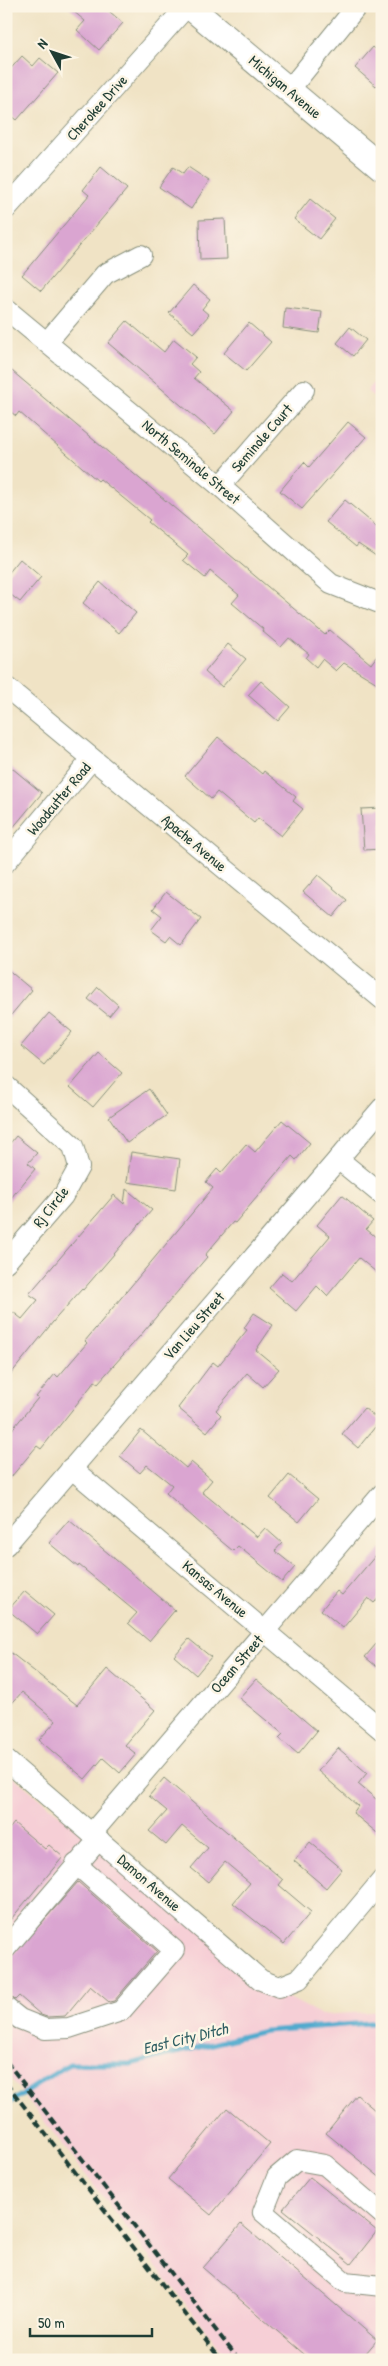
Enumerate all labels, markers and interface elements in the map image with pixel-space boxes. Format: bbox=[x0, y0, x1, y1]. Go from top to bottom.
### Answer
north arrow bbox=[28, 28, 78, 78]
text: N bbox=[32, 34, 52, 52]
street label: Michigan Avenue bbox=[245, 50, 326, 123]
street label: Cherokee Drive bbox=[61, 70, 132, 145]
street label: Seminole Court bbox=[226, 399, 298, 476]
street label: North Seminole Street bbox=[138, 414, 246, 510]
street label: Woodcutter Road bbox=[22, 758, 95, 840]
street label: Apache Avenue bbox=[157, 809, 231, 876]
street label: Rj Circle bbox=[28, 1182, 73, 1232]
street label: Van Lieu Street bbox=[158, 1287, 230, 1364]
street label: Kansas Avenue bbox=[178, 1555, 253, 1622]
street label: Ocean Street bbox=[205, 1629, 268, 1697]
street label: Damon Avenue bbox=[113, 1849, 185, 1916]
water label: East City Ditch bbox=[140, 2017, 231, 2059]
scale bar bbox=[30, 2306, 152, 2338]
text: 50 m bbox=[38, 2312, 65, 2333]

